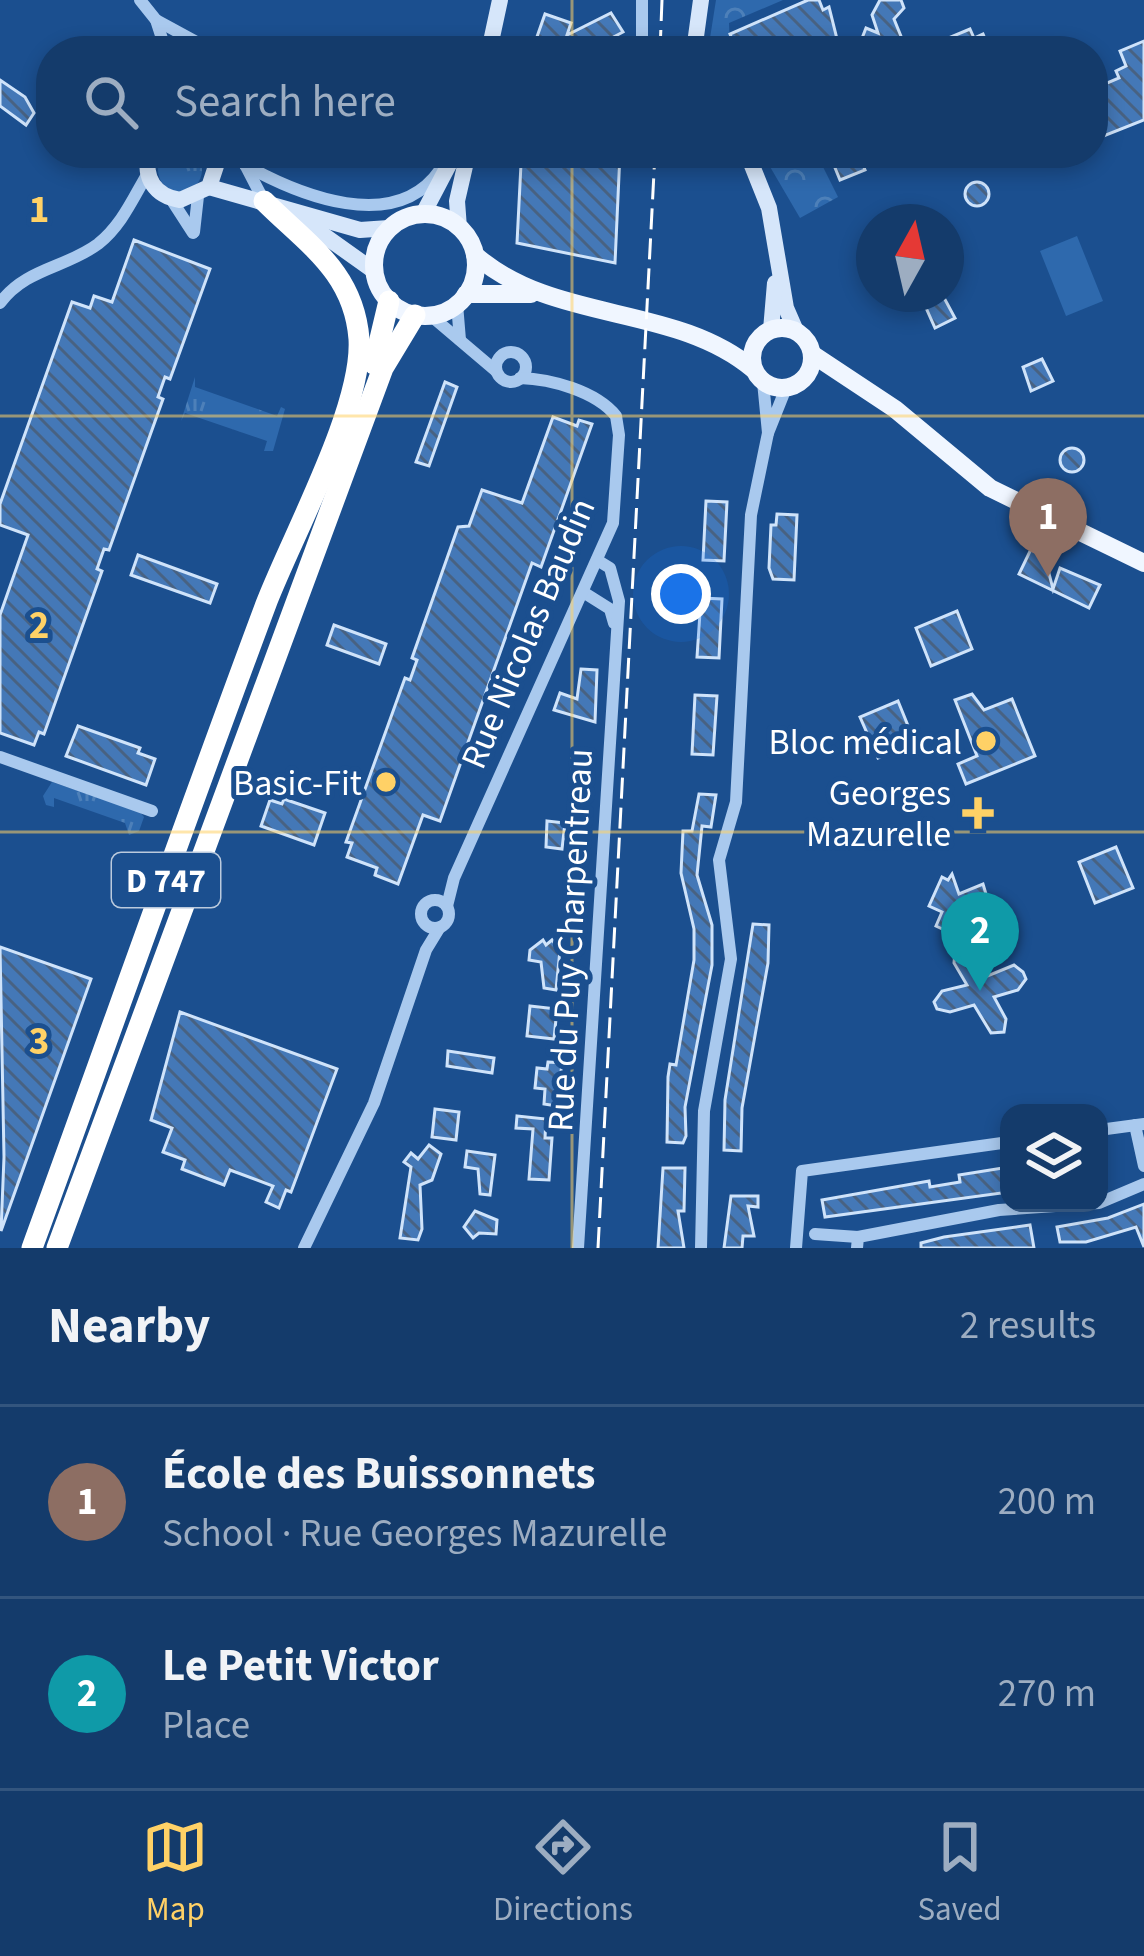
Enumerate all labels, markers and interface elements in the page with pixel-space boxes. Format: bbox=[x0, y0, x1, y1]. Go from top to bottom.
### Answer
search box bbox=[36, 36, 1108, 168]
icon: search bbox=[78, 69, 144, 135]
text: Search here bbox=[174, 70, 396, 134]
text: 1 bbox=[29, 182, 49, 238]
north arrow bbox=[856, 204, 964, 312]
pin: 1 bbox=[1009, 478, 1087, 577]
street label: Rue Nicolas Baudin bbox=[448, 490, 608, 777]
your location bbox=[651, 564, 711, 624]
text: 2 bbox=[29, 598, 49, 654]
place label: Bloc médical bbox=[769, 717, 962, 768]
marker: Bloc médical bbox=[973, 728, 999, 754]
street label: Rue du Puy Charpentreau bbox=[535, 747, 606, 1133]
place label: Basic-Fit bbox=[233, 758, 362, 809]
place label: Georges Mazurelle bbox=[806, 768, 951, 860]
marker: Basic-Fit bbox=[373, 769, 399, 795]
marker: Georges Mazurelle bbox=[962, 797, 994, 829]
road number: D 747 bbox=[112, 853, 220, 907]
pin: 2 bbox=[941, 892, 1019, 991]
text: 3 bbox=[29, 1014, 49, 1070]
map controls bbox=[1000, 1104, 1108, 1212]
button: layers bbox=[1000, 1104, 1108, 1212]
text: Nearby bbox=[48, 1290, 210, 1362]
text: 2 results bbox=[960, 1298, 1096, 1354]
text: École des Buissonnets bbox=[162, 1442, 595, 1506]
text: 1 bbox=[77, 1474, 97, 1530]
text: 200 m bbox=[998, 1474, 1096, 1530]
text: School · Rue Georges Mazurelle bbox=[162, 1506, 667, 1562]
text: Le Petit Victor bbox=[162, 1634, 439, 1698]
text: 2 bbox=[77, 1666, 97, 1722]
text: 270 m bbox=[998, 1666, 1096, 1722]
text: Place bbox=[162, 1698, 250, 1754]
tab: Map bbox=[142, 1814, 208, 1933]
tab: Directions bbox=[493, 1814, 633, 1933]
tab: Saved bbox=[917, 1814, 1002, 1933]

